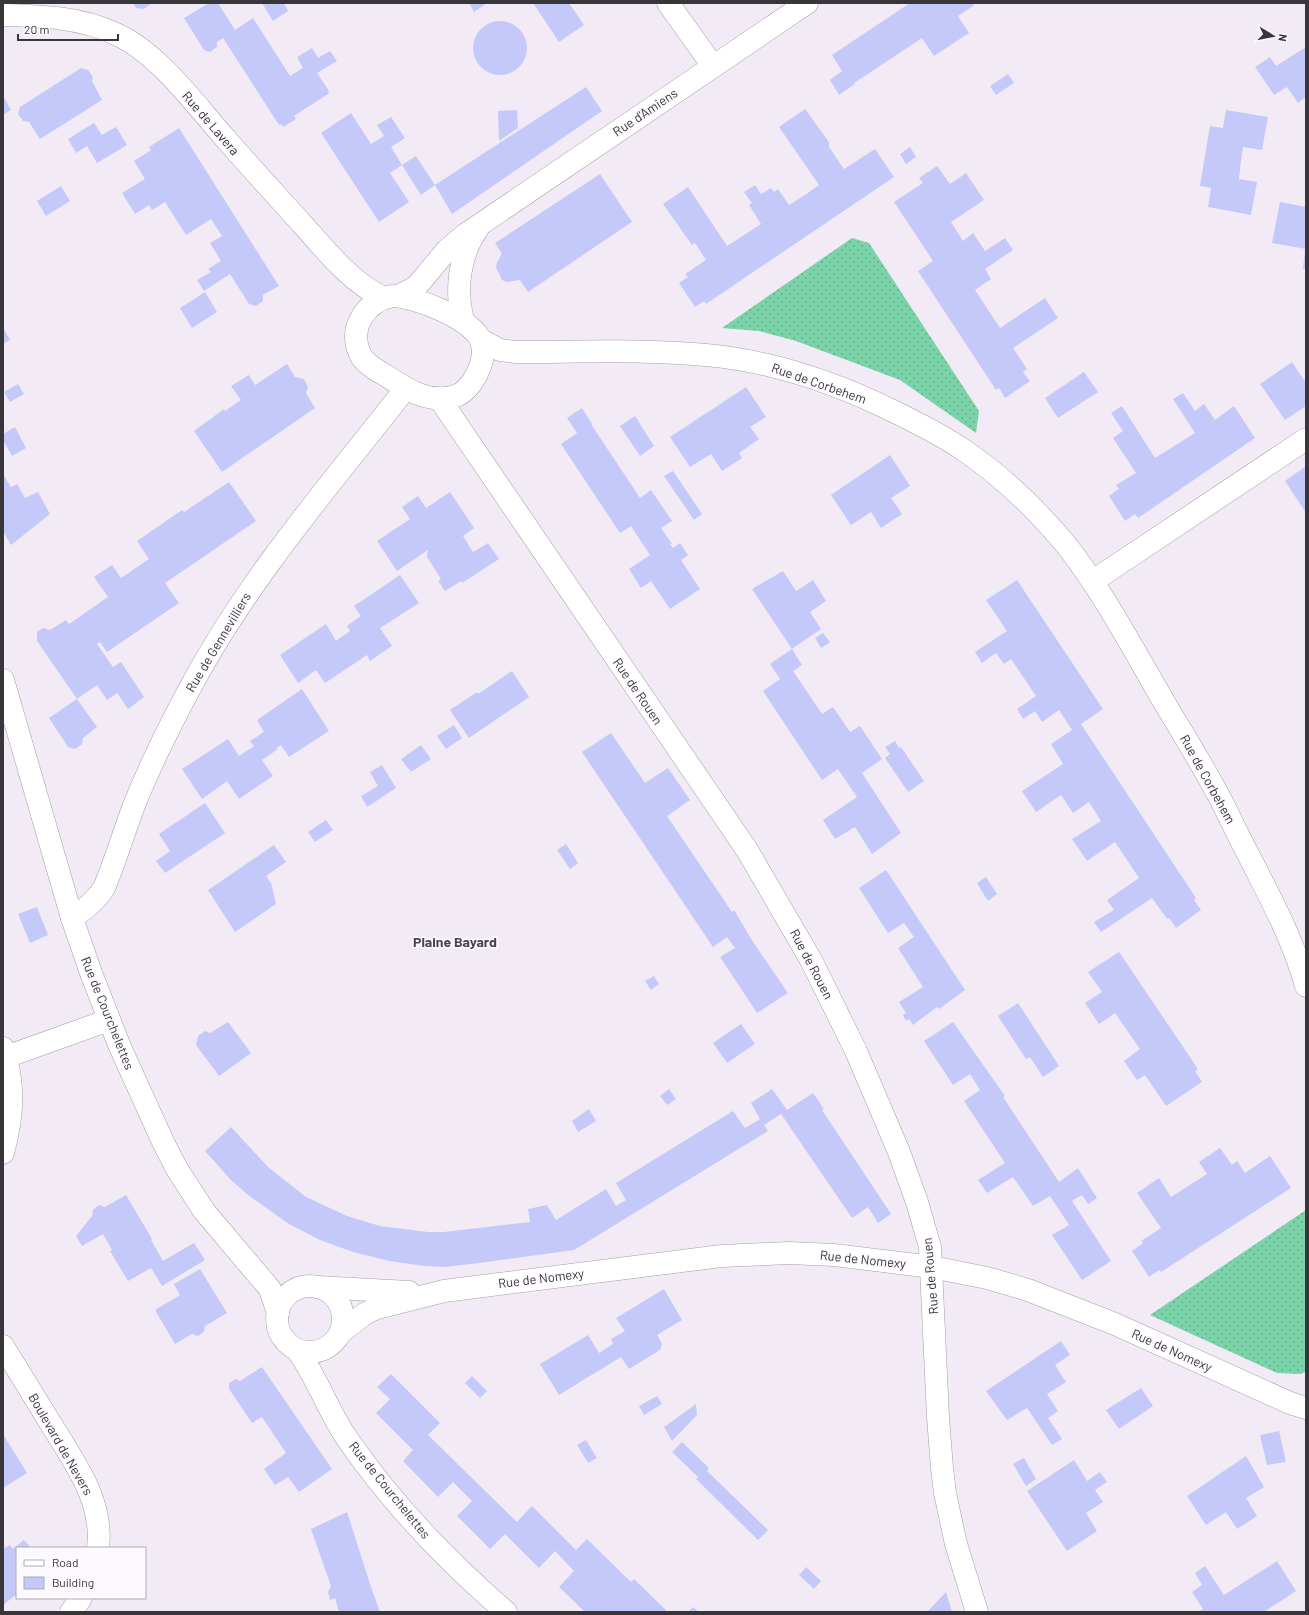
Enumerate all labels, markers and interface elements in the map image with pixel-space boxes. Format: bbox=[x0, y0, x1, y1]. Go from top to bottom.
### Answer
scale bar bbox=[18, 16, 118, 42]
north arrow bbox=[1253, 16, 1293, 56]
text: 20 m bbox=[24, 22, 50, 36]
text: N bbox=[1276, 33, 1290, 43]
street label: Rue d'Amiens bbox=[610, 84, 680, 140]
street label: Rue de Lavera bbox=[179, 88, 243, 158]
street label: Rue de Corbehem bbox=[769, 359, 869, 407]
street label: Rue de Gennevilliers bbox=[182, 589, 254, 695]
street label: Rue de Rouen bbox=[610, 655, 666, 727]
street label: Rue de Corbehem bbox=[1177, 732, 1239, 826]
street label: Rue de Rouen bbox=[787, 926, 837, 1002]
district label: Plaine Bayard bbox=[413, 933, 497, 950]
street label: Rue de Courchelettes bbox=[78, 954, 138, 1072]
street label: Rue de Rouen bbox=[919, 1237, 941, 1315]
street label: Rue de Nomexy bbox=[819, 1247, 907, 1271]
street label: Rue de Nomexy bbox=[497, 1265, 585, 1291]
street label: Rue de Nomexy bbox=[1129, 1325, 1215, 1375]
street label: Boulevard de Nevers bbox=[25, 1390, 97, 1498]
street label: Rue de Courchelettes bbox=[346, 1438, 434, 1542]
legend bbox=[16, 1547, 146, 1599]
text: Road bbox=[52, 1555, 79, 1569]
text: Building bbox=[52, 1575, 94, 1589]

